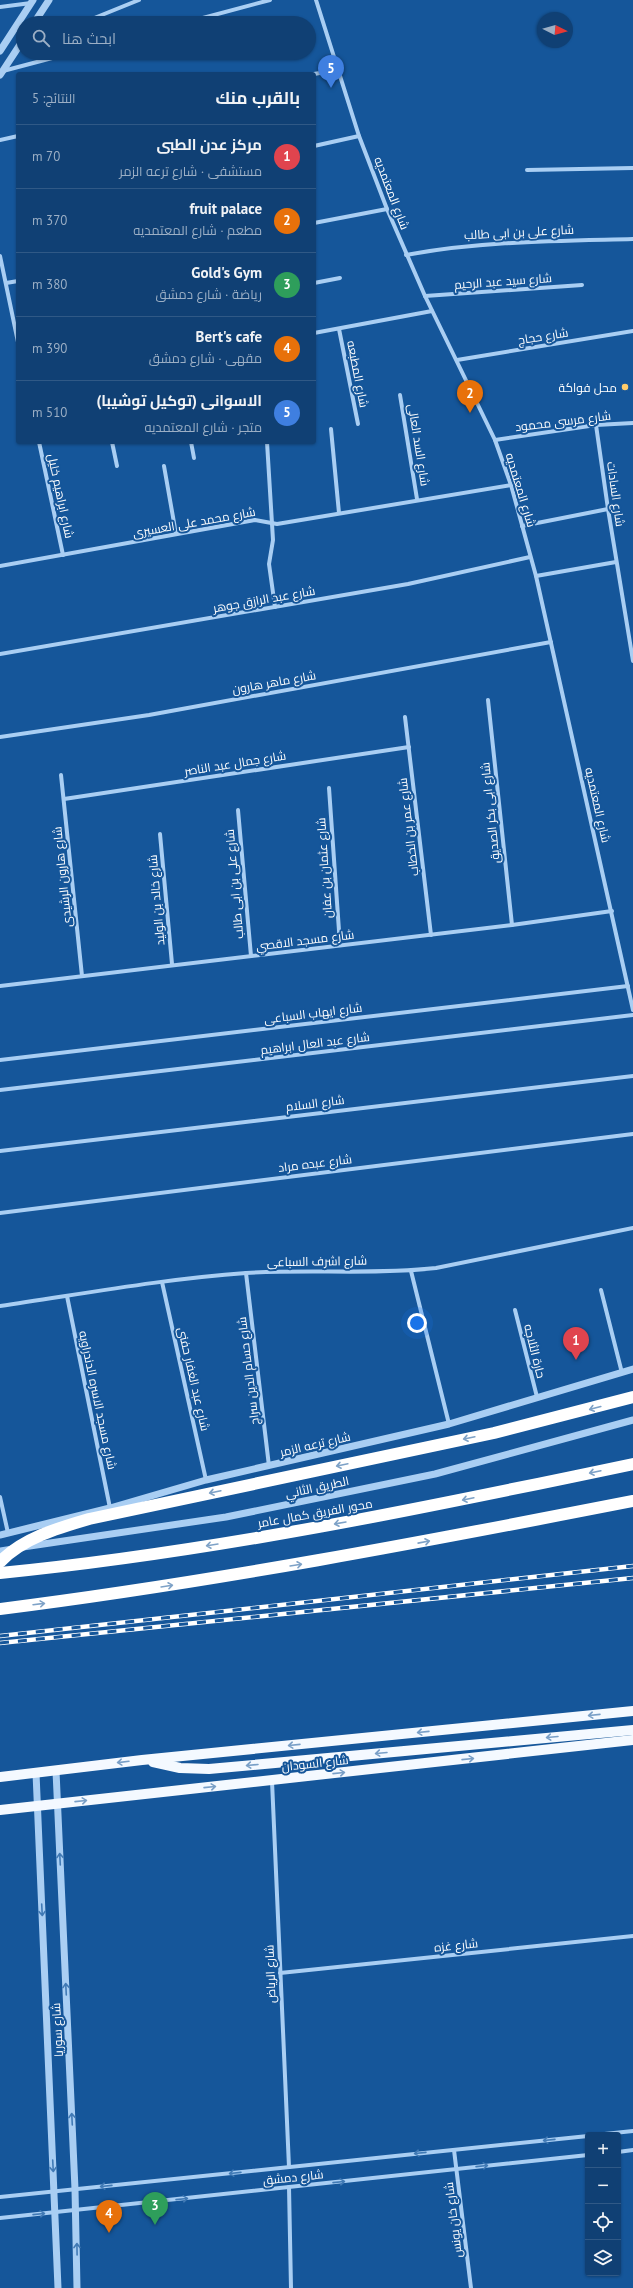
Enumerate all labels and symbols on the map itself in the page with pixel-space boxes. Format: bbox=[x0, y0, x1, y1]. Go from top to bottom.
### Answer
north arrow bbox=[537, 12, 573, 48]
pin: 5 bbox=[318, 55, 344, 88]
street label: شارع المعتمديه bbox=[370, 154, 413, 232]
street label: شارع على بن ابى طالب bbox=[464, 222, 574, 243]
street label: شارع سيد عبد الرحيم bbox=[454, 270, 553, 293]
street label: شارع حجاج bbox=[517, 325, 570, 348]
street label: شارع المطبعه bbox=[343, 339, 372, 409]
pin: 2 bbox=[457, 380, 483, 413]
place label: محل فواكة bbox=[559, 380, 617, 395]
marker: محل فواكة bbox=[620, 382, 630, 392]
street label: شارع السد العالى bbox=[404, 403, 433, 487]
street label: شارع مرسى محمود bbox=[514, 408, 612, 435]
street label: شارع المعتمديه bbox=[502, 451, 539, 529]
street label: شارع ابراهيم خليل bbox=[44, 452, 77, 540]
street label: شارع السادات bbox=[603, 461, 628, 528]
street label: شارع محمد على العسيرى bbox=[131, 504, 257, 541]
street label: شارع عبد الرازق جوهر bbox=[211, 583, 317, 617]
street label: شارع ماهر هارون bbox=[231, 667, 317, 698]
street label: شارع جمال عبد الناصر bbox=[182, 748, 287, 780]
street label: شارع ابى بكر الصديق bbox=[477, 761, 504, 864]
street label: شارع المعتمديه bbox=[581, 766, 614, 844]
street label: شارع عمر بن الخطاب bbox=[395, 777, 422, 877]
street label: شارع عثمان بن عفان bbox=[313, 817, 336, 919]
street label: شارع هارون الرشيدى bbox=[49, 826, 76, 928]
street label: شارع على بن ابى طالب bbox=[222, 828, 247, 939]
street label: شارع خالد بن الوليد bbox=[145, 854, 168, 946]
street label: شارع مسجد الاقصي bbox=[255, 927, 356, 956]
street label: شارع ايهاب السباعى bbox=[263, 1000, 363, 1027]
street label: شارع عبد العال ابراهيم bbox=[260, 1029, 371, 1058]
street label: شارع السلام bbox=[285, 1092, 345, 1115]
street label: شارع عبده مراد bbox=[277, 1151, 353, 1176]
street label: شارع اشرف السباعى bbox=[267, 1253, 367, 1270]
your location bbox=[407, 1313, 427, 1333]
street label: شارع حسام الدين سراج bbox=[234, 1316, 263, 1426]
street label: حارة الثلاجه bbox=[521, 1322, 549, 1380]
street label: شارع عبد الغفار حفنى bbox=[174, 1326, 213, 1433]
pin: 1 bbox=[563, 1327, 589, 1360]
street label: شارع مسجد الاسره الدندراويه bbox=[75, 1329, 120, 1471]
one-way arrow bbox=[589, 1404, 602, 1412]
street label: شارع ترعه الزمر bbox=[277, 1429, 352, 1461]
one-way arrow bbox=[463, 1435, 476, 1443]
one-way arrow bbox=[336, 1462, 349, 1470]
one-way arrow bbox=[589, 1469, 602, 1477]
street label: الطريق الثاني bbox=[284, 1473, 351, 1504]
one-way arrow bbox=[209, 1489, 222, 1497]
one-way arrow bbox=[461, 1495, 474, 1503]
street label: محور الفريق كمال عامر bbox=[255, 1496, 374, 1531]
one-way arrow bbox=[334, 1519, 347, 1527]
one-way arrow bbox=[417, 1537, 430, 1545]
one-way arrow bbox=[206, 1541, 219, 1549]
one-way arrow bbox=[289, 1560, 302, 1568]
one-way arrow bbox=[161, 1582, 174, 1590]
one-way arrow bbox=[32, 1600, 45, 1608]
one-way arrow bbox=[588, 1711, 601, 1718]
one-way arrow bbox=[417, 1728, 430, 1736]
one-way arrow bbox=[546, 1733, 559, 1741]
one-way arrow bbox=[288, 1742, 301, 1749]
one-way arrow bbox=[375, 1749, 388, 1756]
street label: شارع السودان bbox=[281, 1752, 349, 1775]
one-way arrow bbox=[461, 1755, 474, 1763]
one-way arrow bbox=[117, 1759, 130, 1766]
one-way arrow bbox=[246, 1761, 259, 1768]
one-way arrow bbox=[332, 1769, 345, 1777]
one-way arrow bbox=[203, 1784, 216, 1791]
one-way arrow bbox=[74, 1797, 87, 1805]
one-way arrow bbox=[56, 1853, 64, 1866]
one-way arrow bbox=[38, 1903, 46, 1916]
street label: شارع غزه bbox=[433, 1935, 479, 1956]
street label: شارع الرياض bbox=[261, 1944, 280, 2004]
one-way arrow bbox=[62, 1983, 70, 1996]
street label: شارع سوريا bbox=[48, 2002, 67, 2057]
one-way arrow bbox=[68, 2113, 76, 2126]
one-way arrow bbox=[543, 2136, 556, 2144]
one-way arrow bbox=[414, 2150, 427, 2157]
one-way arrow bbox=[50, 2159, 57, 2172]
one-way arrow bbox=[475, 2163, 488, 2170]
street label: شارع دمشق bbox=[262, 2166, 324, 2189]
one-way arrow bbox=[229, 2169, 242, 2176]
one-way arrow bbox=[332, 2178, 345, 2186]
street label: شارع خان يونس bbox=[441, 2181, 466, 2259]
one-way arrow bbox=[100, 2182, 113, 2190]
pin: 3 bbox=[142, 2192, 168, 2225]
one-way arrow bbox=[175, 2195, 188, 2202]
pin: 4 bbox=[96, 2200, 122, 2233]
one-way arrow bbox=[32, 2210, 45, 2217]
one-way arrow bbox=[73, 2243, 80, 2256]

